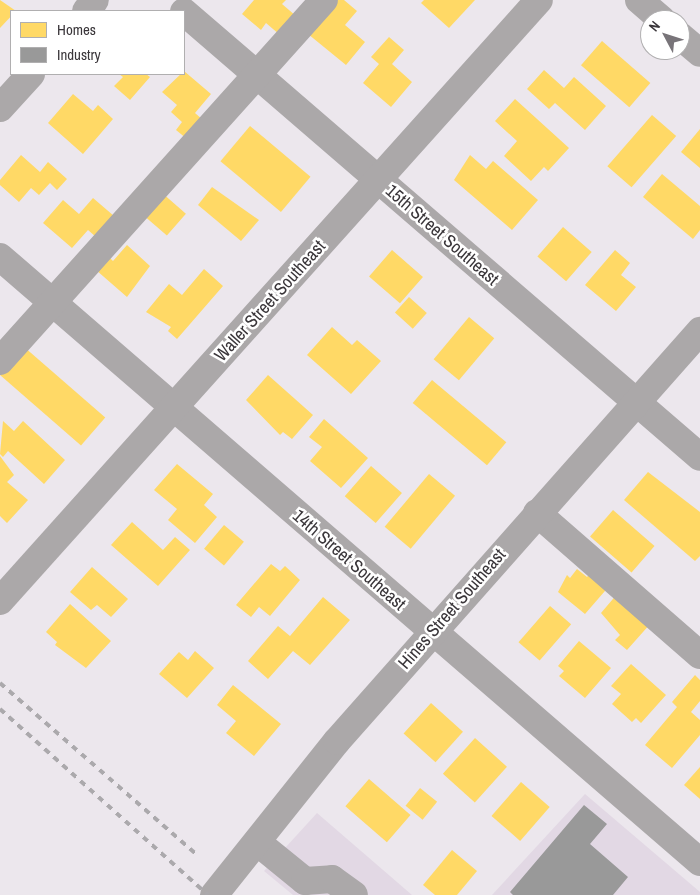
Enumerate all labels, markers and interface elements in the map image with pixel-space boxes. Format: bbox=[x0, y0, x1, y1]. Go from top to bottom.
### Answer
legend bbox=[10, 10, 185, 75]
north arrow bbox=[640, 10, 690, 60]
text: N bbox=[645, 17, 664, 35]
text: Homes bbox=[57, 19, 96, 40]
text: Industry bbox=[57, 44, 101, 65]
street label: 15th Street Southeast bbox=[381, 180, 503, 290]
street label: Waller Street Southeast bbox=[210, 236, 330, 366]
street label: 14th Street Southeast bbox=[288, 505, 410, 615]
street label: Hines Street Southeast bbox=[394, 544, 510, 674]

